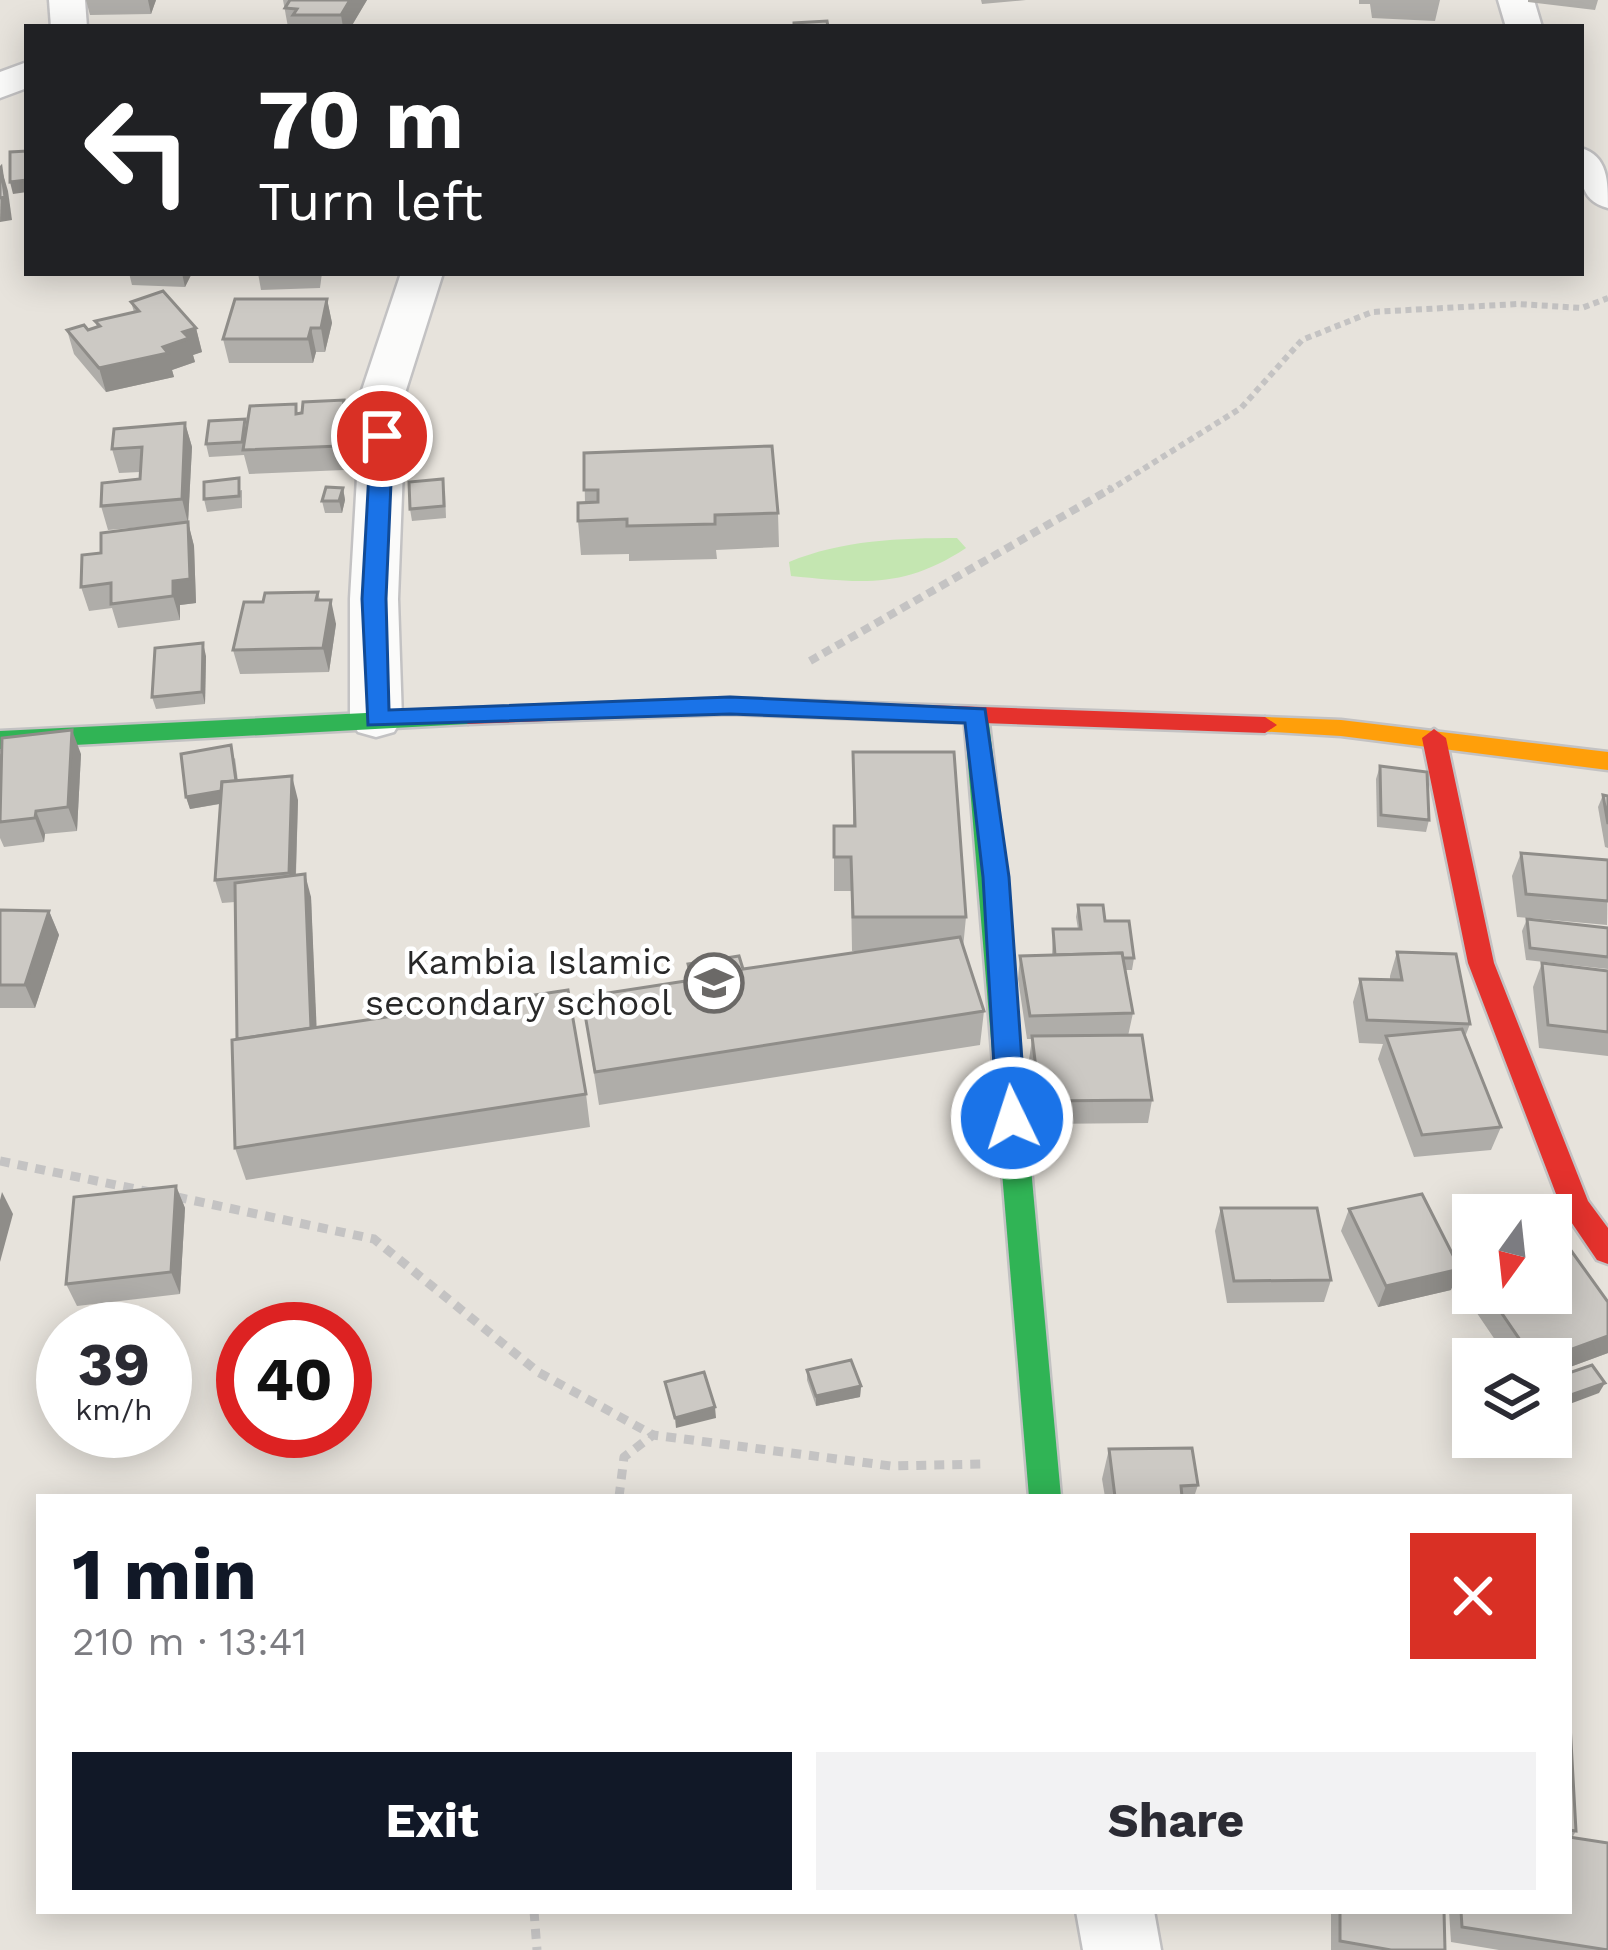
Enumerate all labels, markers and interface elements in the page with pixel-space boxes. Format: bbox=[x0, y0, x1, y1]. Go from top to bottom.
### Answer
text: 70 m bbox=[258, 70, 464, 168]
icon: left bbox=[60, 72, 216, 228]
text: Turn left bbox=[258, 170, 483, 233]
pin bbox=[331, 385, 433, 487]
icon: arrive bbox=[349, 403, 415, 469]
place label: Kambia Islamic secondary school bbox=[365, 941, 672, 1024]
school or university icon: Kambia Islamic secondary school bbox=[683, 952, 745, 1014]
position arrow bbox=[949, 1055, 1075, 1181]
north arrow bbox=[1452, 1194, 1572, 1314]
map controls bbox=[1452, 1194, 1572, 1458]
speed limit sign: 40 bbox=[216, 1302, 372, 1458]
text: 39 bbox=[78, 1329, 150, 1400]
button: layers bbox=[1452, 1338, 1572, 1458]
text: km/h bbox=[75, 1392, 153, 1427]
text: 1 min bbox=[72, 1532, 257, 1616]
button: close bbox=[1410, 1533, 1536, 1659]
text: 210 m · 13:41 bbox=[72, 1619, 307, 1664]
button: Exit bbox=[72, 1752, 792, 1890]
button: Share bbox=[816, 1752, 1536, 1890]

